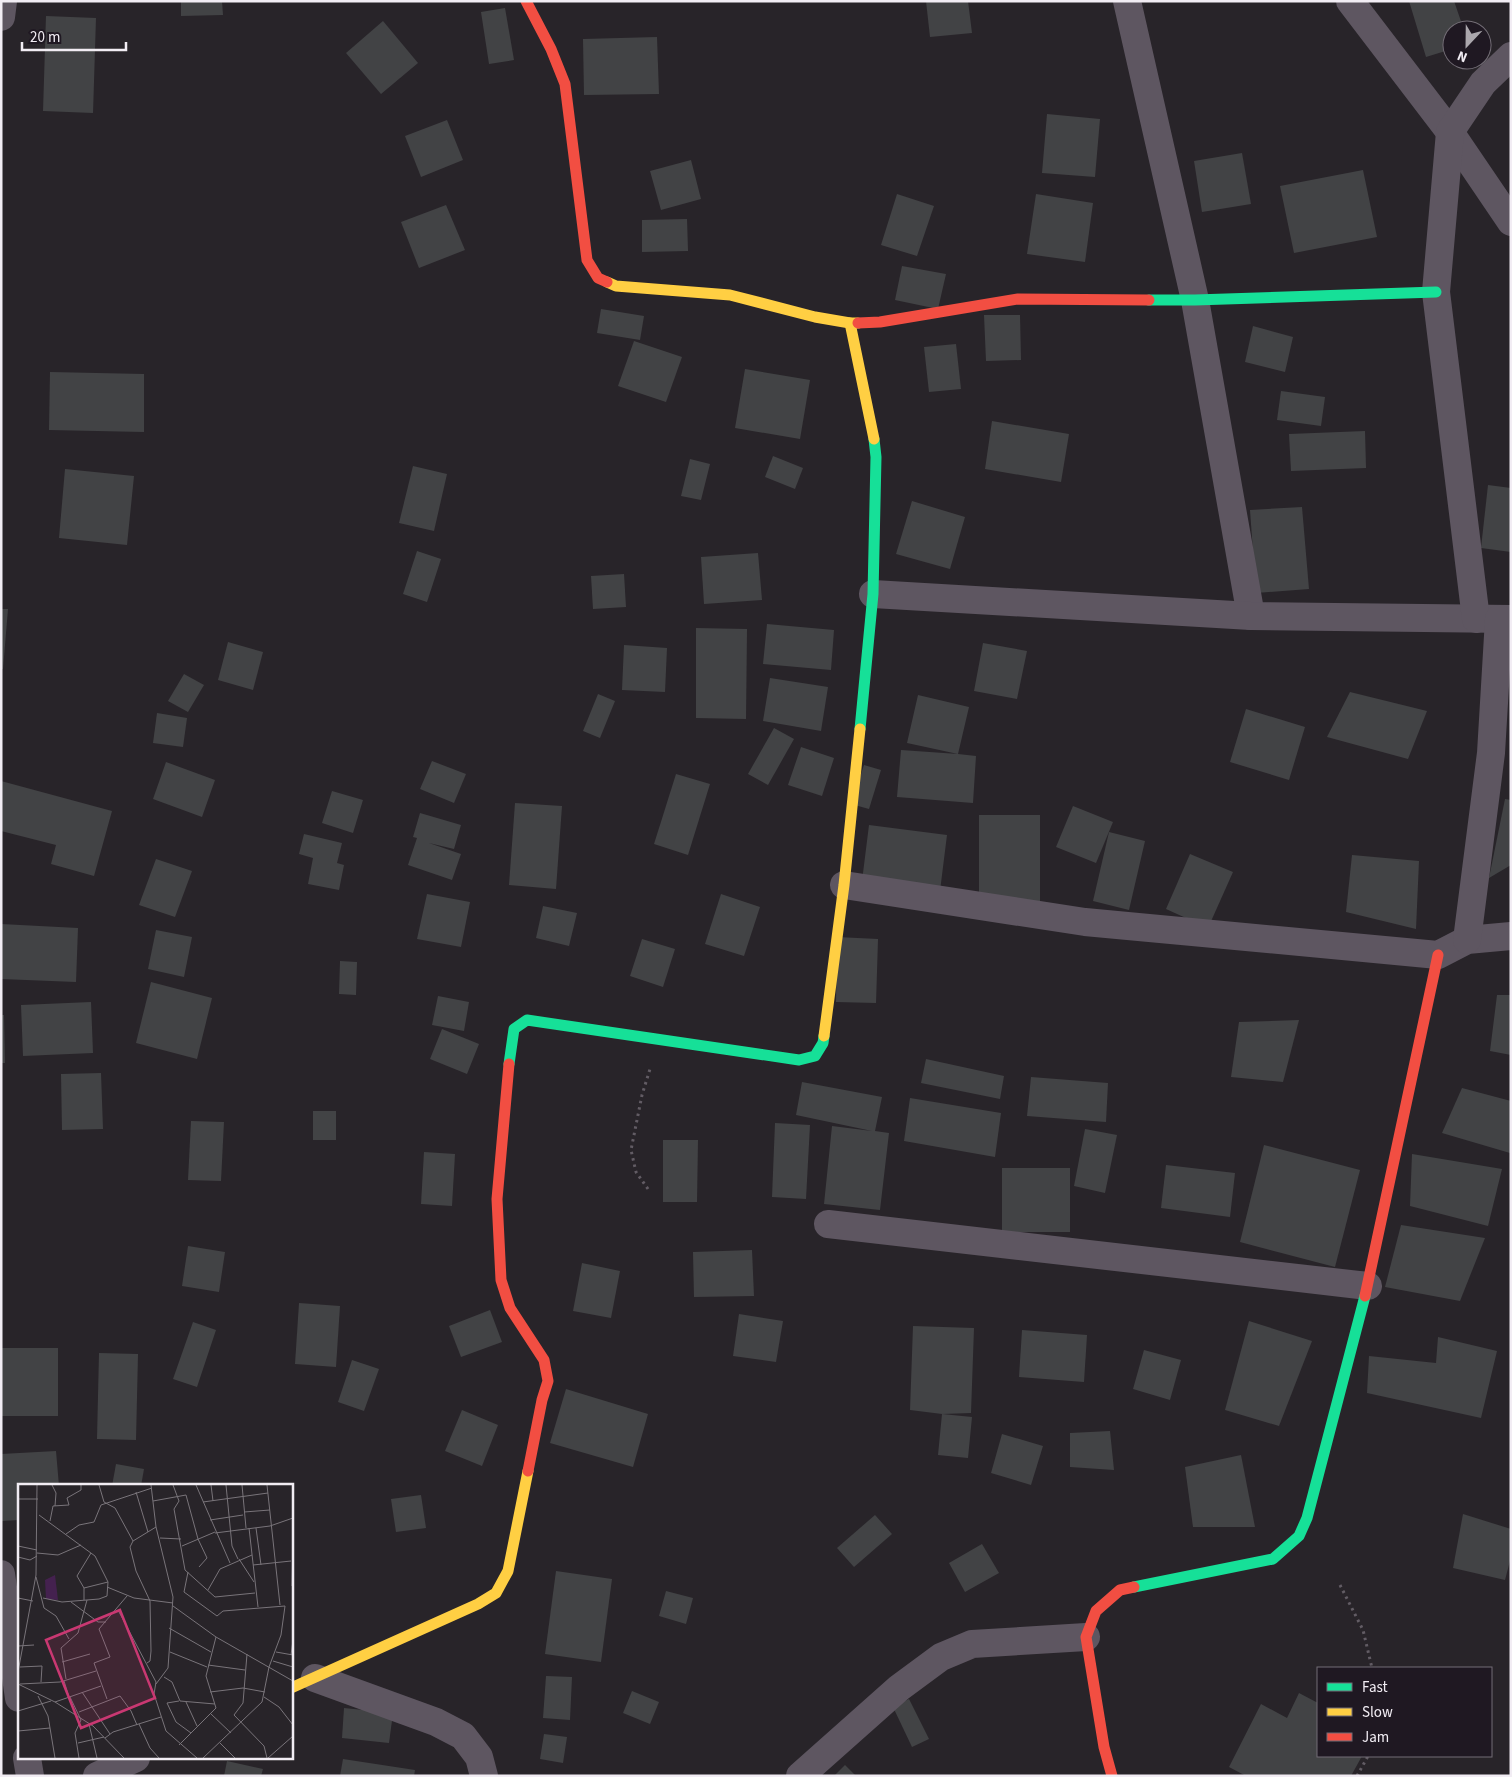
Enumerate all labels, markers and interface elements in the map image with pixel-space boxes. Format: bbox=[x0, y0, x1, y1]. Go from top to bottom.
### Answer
scale bar bbox=[22, 20, 126, 52]
north arrow bbox=[1442, 20, 1492, 70]
text: 20 m bbox=[30, 27, 60, 48]
text: N bbox=[1454, 45, 1471, 67]
inset map bbox=[18, 1484, 292, 1760]
legend bbox=[1317, 1667, 1492, 1757]
text: Fast bbox=[1362, 1677, 1388, 1698]
text: Slow bbox=[1362, 1702, 1393, 1723]
text: Jam bbox=[1362, 1727, 1389, 1748]

